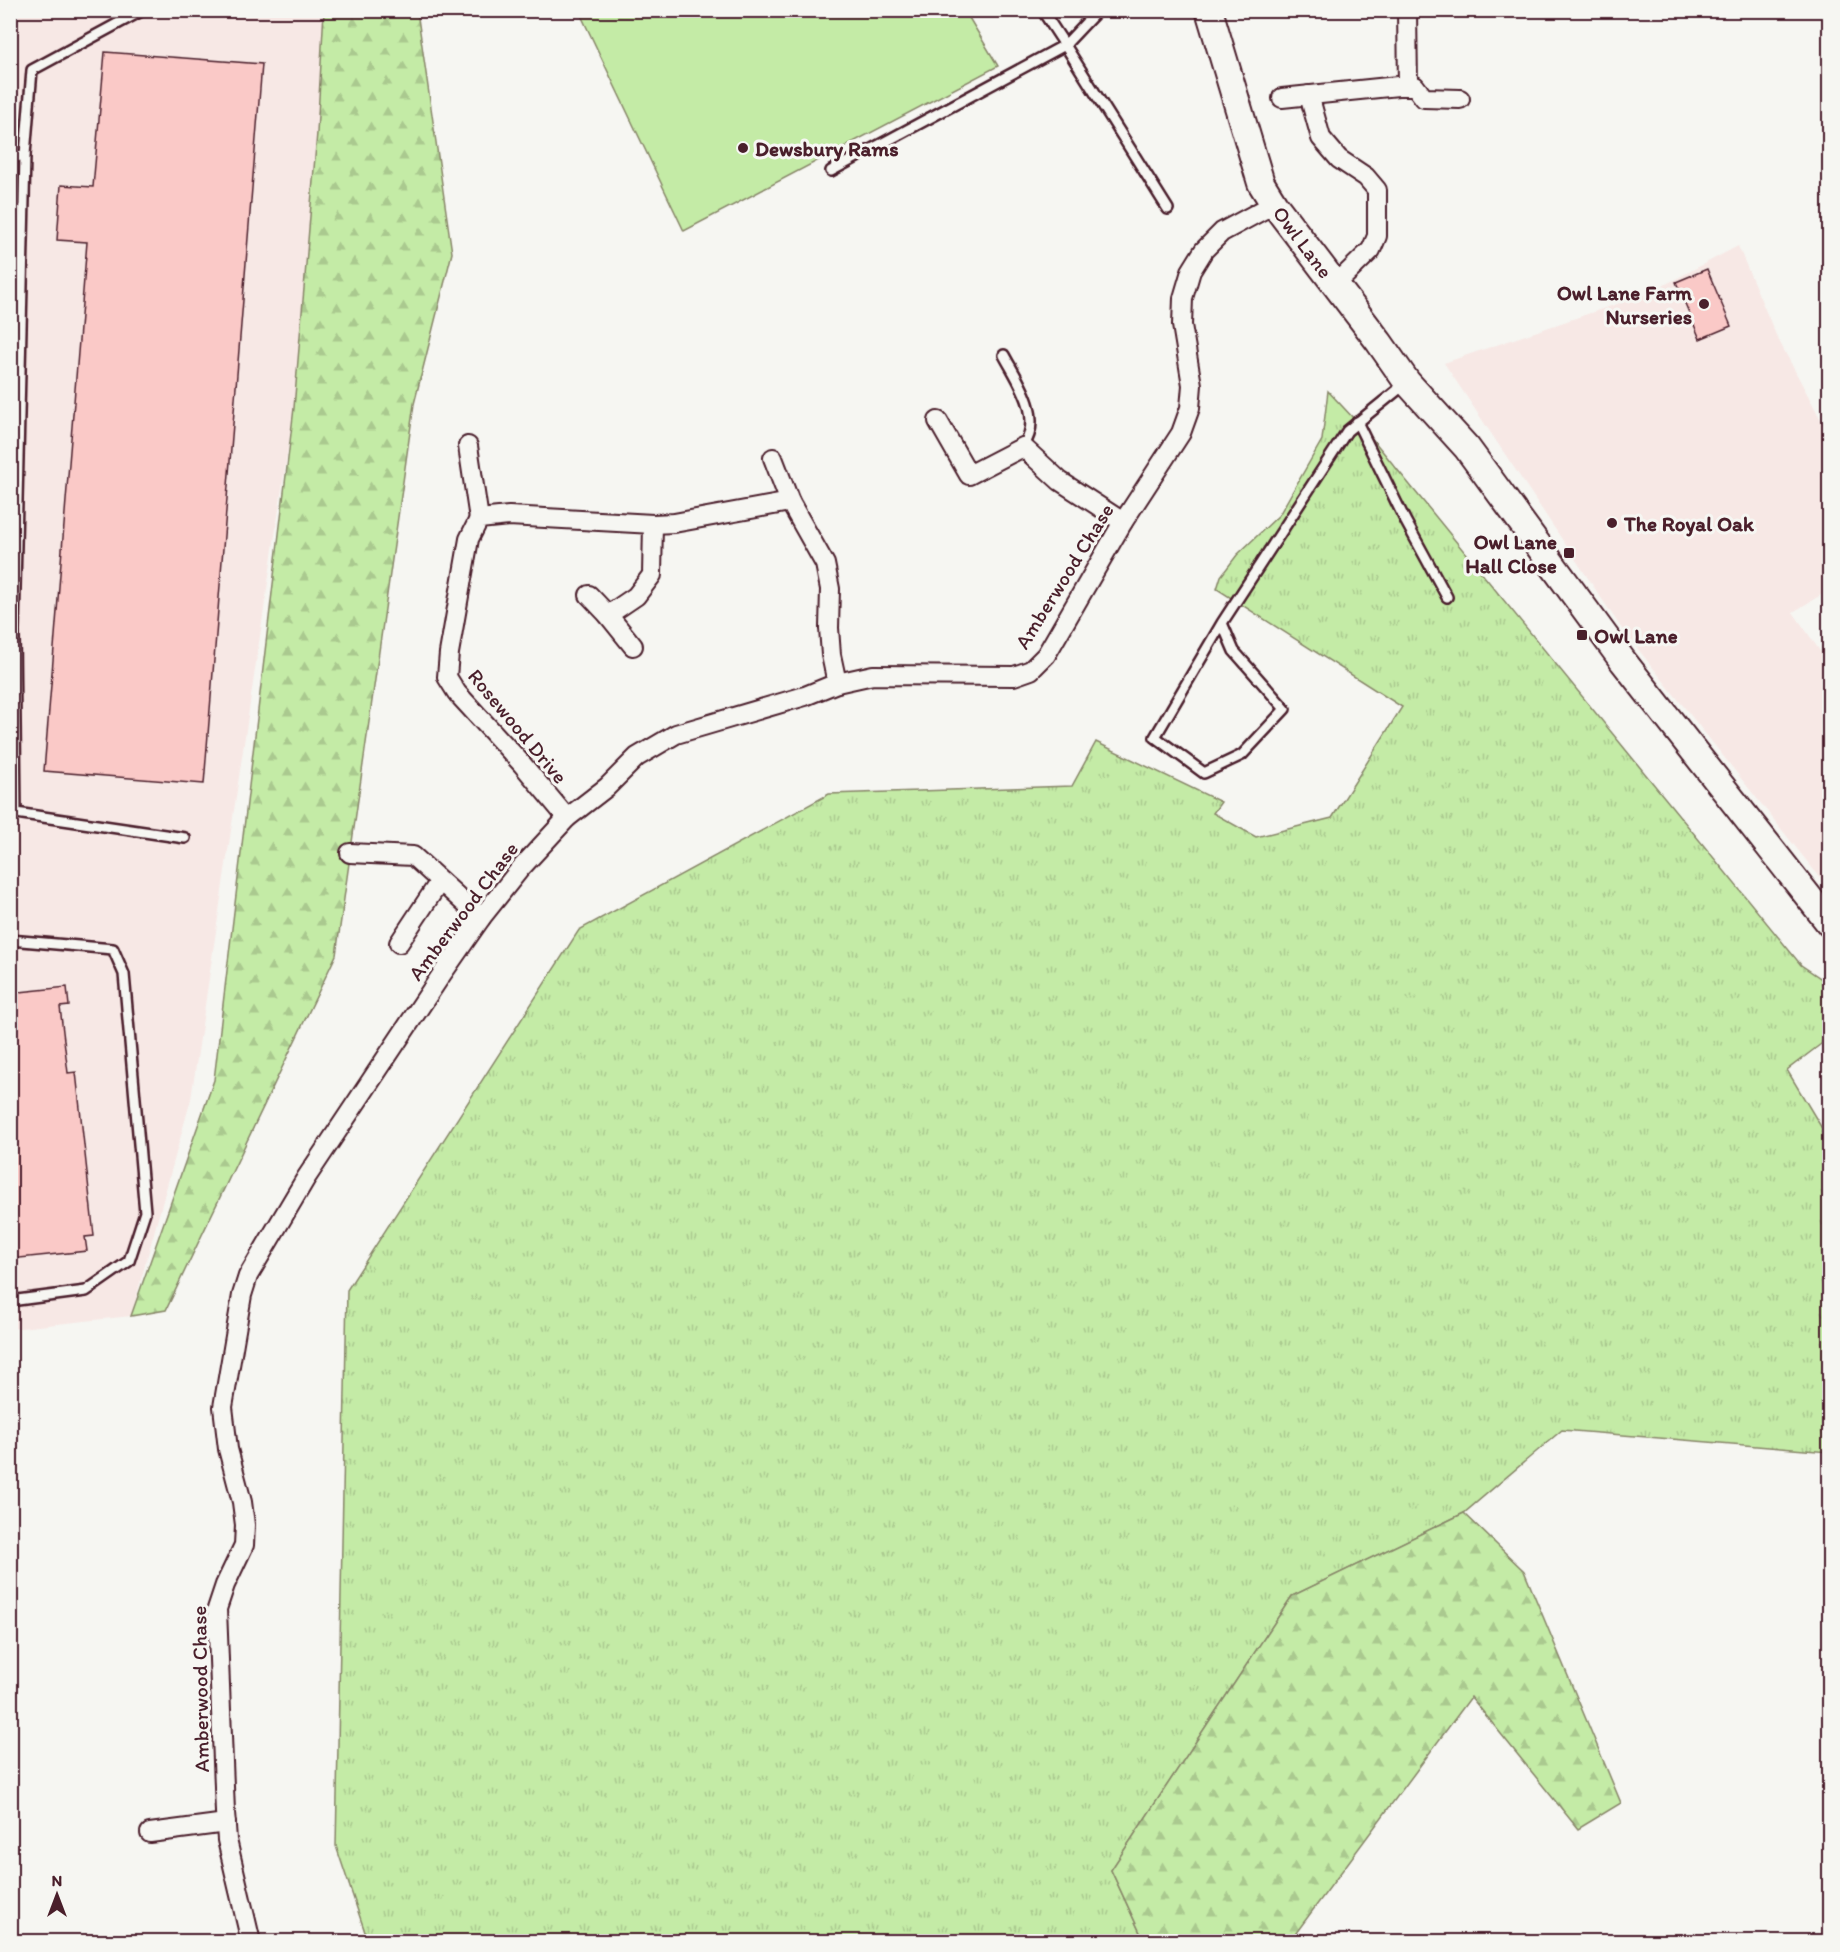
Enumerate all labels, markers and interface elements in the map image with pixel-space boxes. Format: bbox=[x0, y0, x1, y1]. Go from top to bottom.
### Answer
place label: Dewsbury Rams bbox=[755, 136, 899, 162]
marker: Dewsbury Rams bbox=[736, 141, 750, 155]
street label: Owl Lane bbox=[1268, 201, 1338, 283]
place label: Owl Lane Farm Nurseries bbox=[1557, 280, 1693, 329]
marker: Owl Lane Farm Nurseries bbox=[1697, 297, 1711, 311]
street label: Amberwood Chase bbox=[1009, 499, 1119, 653]
place label: The Royal Oak bbox=[1623, 511, 1755, 537]
marker: The Royal Oak bbox=[1605, 516, 1619, 530]
place label: Owl Lane Hall Close bbox=[1465, 529, 1557, 578]
marker: Owl Lane Hall Close bbox=[1562, 546, 1576, 560]
place label: Owl Lane bbox=[1594, 623, 1678, 648]
marker: Owl Lane bbox=[1575, 628, 1589, 642]
street label: Rosewood Drive bbox=[463, 664, 573, 788]
street label: Amberwood Chase bbox=[403, 837, 523, 985]
street label: Amberwood Chase bbox=[186, 1605, 214, 1773]
north arrow bbox=[27, 1865, 87, 1925]
text: N bbox=[52, 1871, 62, 1890]

